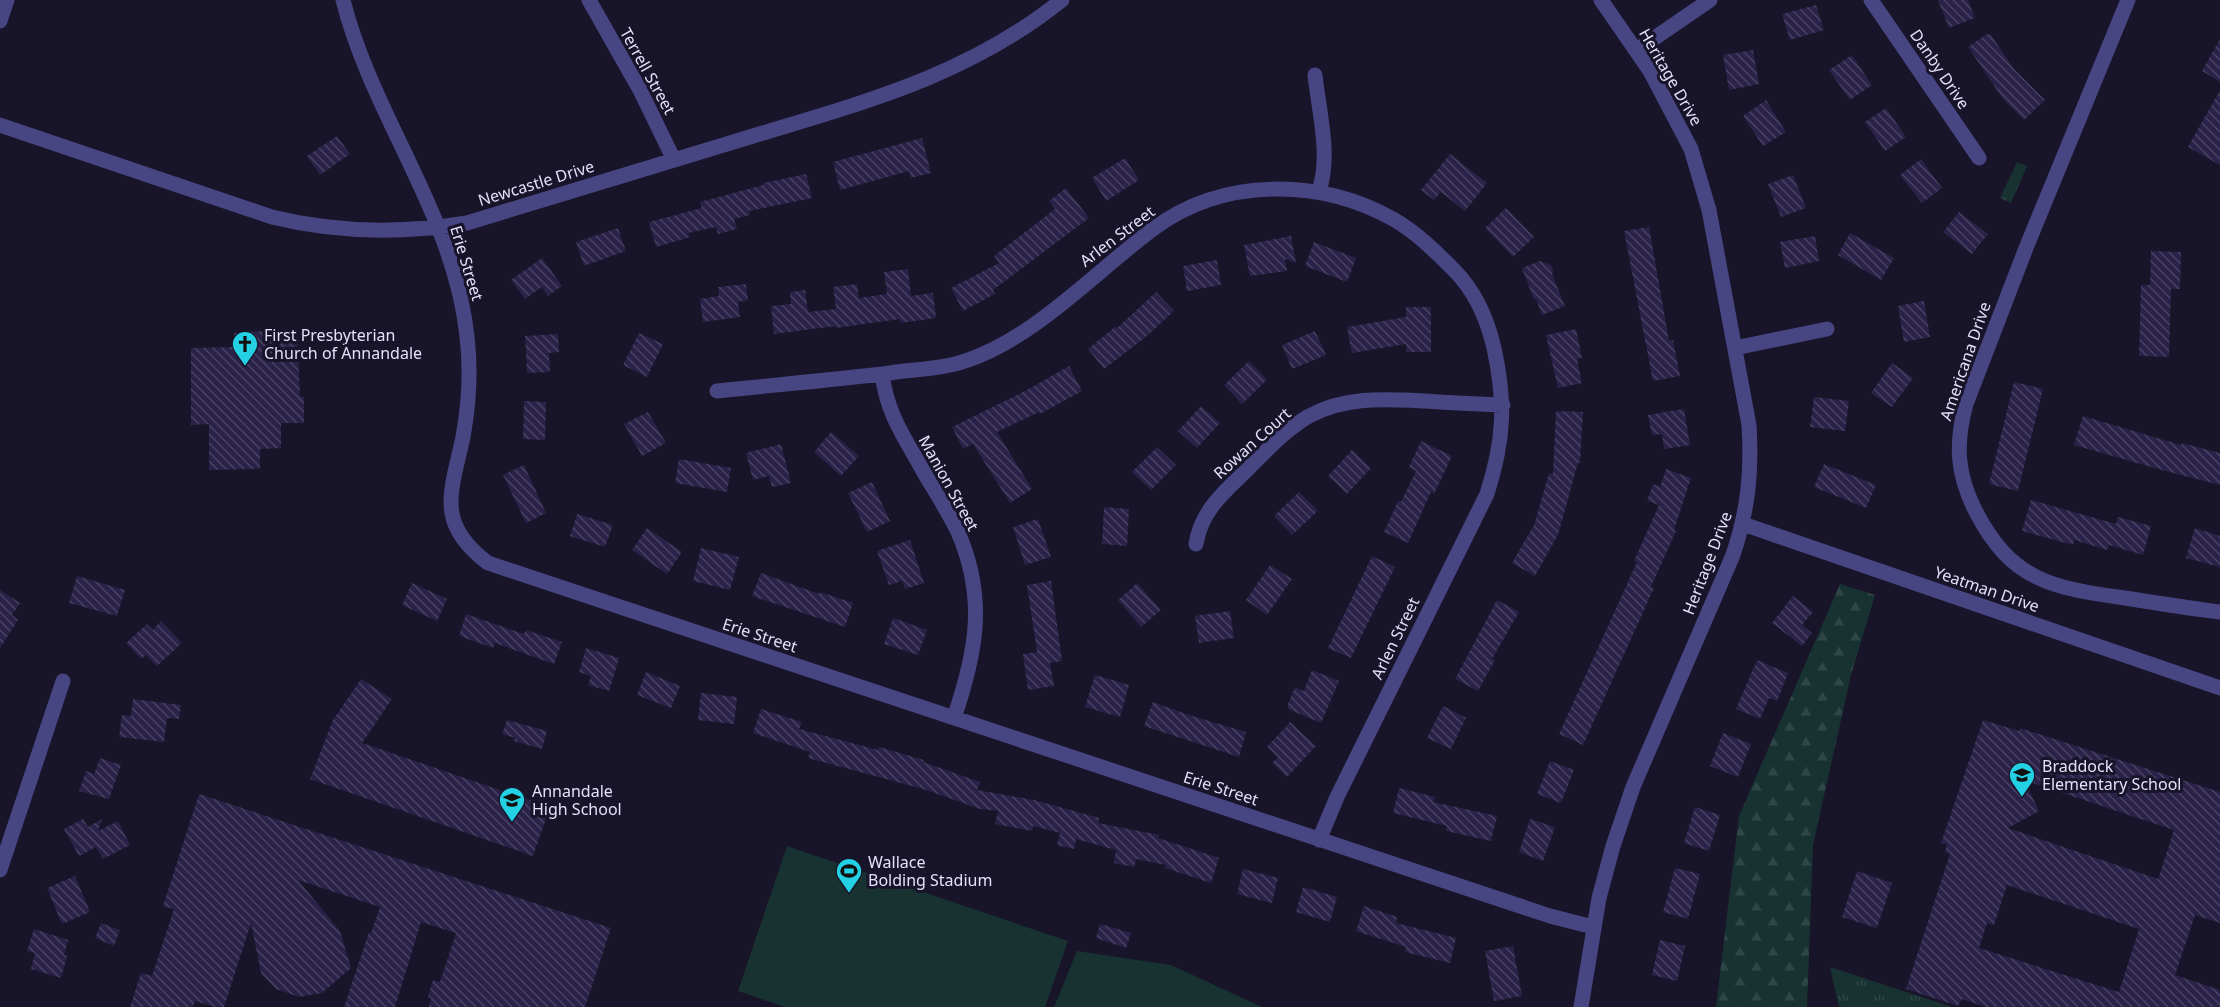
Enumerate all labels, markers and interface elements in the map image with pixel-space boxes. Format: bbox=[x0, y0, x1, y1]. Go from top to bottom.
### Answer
street label: Terrell Street bbox=[615, 24, 681, 118]
street label: Heritage Drive bbox=[1634, 24, 1708, 130]
street label: Danby Drive bbox=[1905, 25, 1975, 113]
street label: Newcastle Drive bbox=[475, 155, 597, 211]
street label: Arlen Street bbox=[1075, 200, 1159, 271]
street label: Erie Street bbox=[445, 223, 489, 303]
street label: Americana Drive bbox=[1934, 299, 1996, 423]
place label: First Presbyterian Church of Annandale bbox=[264, 324, 422, 364]
church icon: First Presbyterian Church of Annandale bbox=[230, 329, 260, 367]
street label: Rowan Court bbox=[1209, 402, 1296, 484]
street label: Manion Street bbox=[914, 431, 984, 535]
street label: Heritage Drive bbox=[1677, 508, 1737, 618]
street label: Yeatman Drive bbox=[1932, 561, 2042, 617]
street label: Arlen Street bbox=[1366, 593, 1424, 683]
street label: Erie Street bbox=[720, 613, 800, 658]
place label: Braddock Elementary School bbox=[2042, 755, 2181, 795]
school or university icon: Braddock Elementary School bbox=[2007, 760, 2037, 798]
street label: Erie Street bbox=[1181, 766, 1261, 811]
place label: Annandale High School bbox=[532, 780, 622, 820]
school or university icon: Annandale High School bbox=[497, 785, 527, 823]
place label: Wallace Bolding Stadium bbox=[868, 851, 992, 891]
sports icon: Wallace Bolding Stadium bbox=[834, 856, 864, 894]

